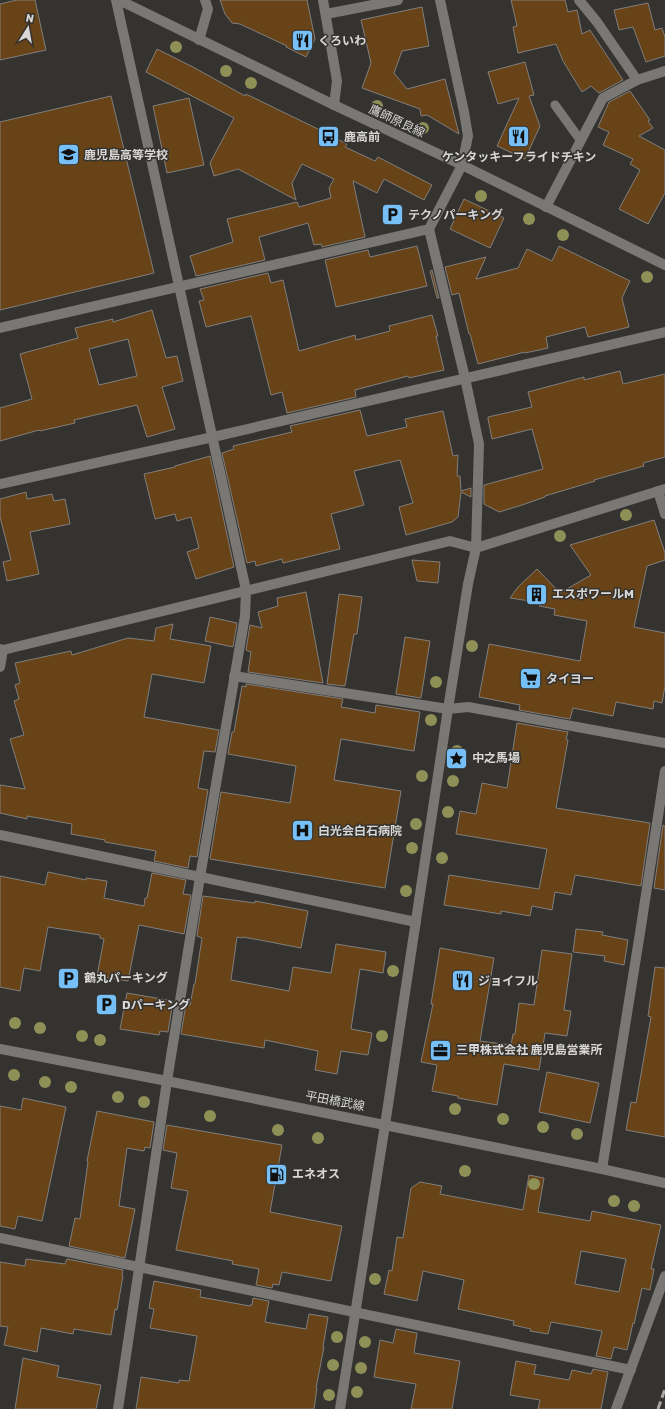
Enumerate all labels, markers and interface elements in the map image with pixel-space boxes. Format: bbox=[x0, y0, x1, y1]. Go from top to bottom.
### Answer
north arrow bbox=[8, 8, 48, 48]
text: N bbox=[25, 12, 35, 26]
restaurant icon: くろいわ bbox=[289, 28, 315, 54]
place label: くろいわ bbox=[318, 34, 366, 48]
street label: 鷹師原良線 bbox=[367, 102, 427, 140]
restaurant icon: ケンタッキーフライドチキン bbox=[506, 123, 532, 149]
bus stop icon: 鹿高前 bbox=[316, 124, 342, 150]
place label: 鹿高前 bbox=[344, 130, 380, 144]
school or university icon: 鹿児島高等学校 bbox=[56, 142, 82, 168]
place label: 鹿児島高等学校 bbox=[84, 148, 168, 162]
place label: ケンタッキーフライドチキン bbox=[442, 150, 596, 164]
parking icon: テクノパーキング bbox=[380, 202, 406, 228]
place label: テクノパーキング bbox=[408, 208, 503, 222]
building icon: エスポワールM bbox=[523, 581, 549, 607]
place label: エスポワールM bbox=[552, 587, 634, 601]
supermarket icon: タイヨー bbox=[517, 666, 543, 692]
place label: タイヨー bbox=[546, 672, 594, 686]
place icon: 中之馬場 bbox=[443, 745, 469, 771]
place label: 中之馬場 bbox=[472, 751, 520, 765]
hospital icon: 白光会白石病院 bbox=[290, 818, 316, 844]
place label: 白光会白石病院 bbox=[318, 824, 402, 838]
parking icon: 鶴丸パーキング bbox=[56, 965, 82, 991]
restaurant icon: ジョイフル bbox=[449, 968, 475, 994]
place label: 鶴丸パーキング bbox=[84, 971, 168, 985]
place label: ジョイフル bbox=[478, 974, 538, 988]
parking icon: Dパーキング bbox=[93, 992, 119, 1018]
place label: Dパーキング bbox=[122, 998, 190, 1012]
office icon: 三甲株式会社 鹿児島営業所 bbox=[427, 1037, 453, 1063]
place label: 三甲株式会社 鹿児島営業所 bbox=[456, 1043, 603, 1057]
street label: 平田橋武線 bbox=[304, 1088, 366, 1114]
fuel station icon: エネオス bbox=[264, 1161, 290, 1187]
place label: エネオス bbox=[292, 1167, 340, 1181]

